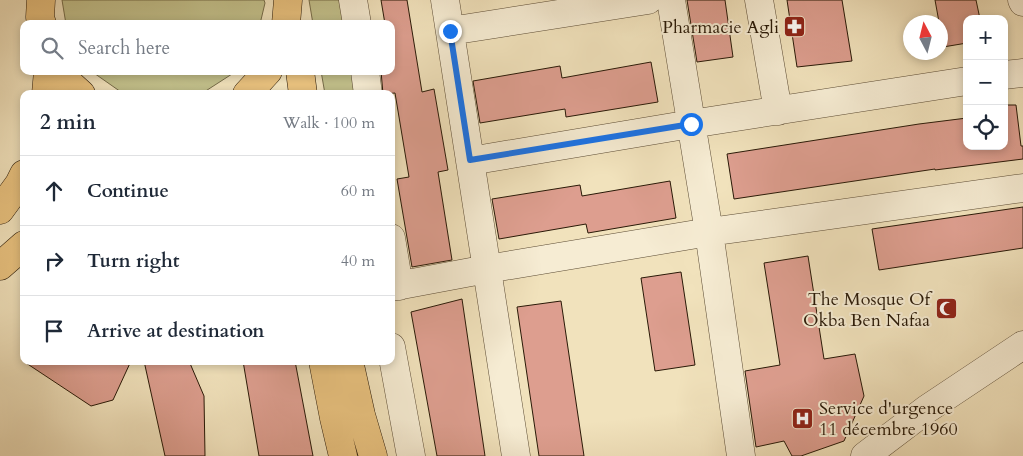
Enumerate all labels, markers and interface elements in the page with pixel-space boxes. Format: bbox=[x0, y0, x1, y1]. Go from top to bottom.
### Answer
place label: Pharmacie Agli bbox=[662, 15, 779, 40]
pharmacy icon: Pharmacie Agli bbox=[783, 15, 807, 39]
north arrow bbox=[903, 15, 948, 60]
map controls bbox=[963, 15, 1008, 150]
button: + bbox=[963, 15, 1008, 60]
search box bbox=[20, 20, 395, 75]
route end bbox=[439, 20, 462, 43]
icon: search bbox=[38, 34, 66, 62]
text: Search here bbox=[78, 35, 170, 61]
button: − bbox=[963, 60, 1008, 105]
button: locate bbox=[963, 105, 1008, 150]
text: 2 min bbox=[40, 108, 96, 137]
text: Walk · 100 m bbox=[283, 112, 375, 134]
route start bbox=[680, 113, 703, 136]
icon: ahead bbox=[40, 177, 68, 205]
text: Continue bbox=[87, 178, 169, 204]
text: 60 m bbox=[341, 180, 375, 202]
icon: right bbox=[40, 247, 68, 275]
text: Turn right bbox=[87, 248, 179, 274]
text: 40 m bbox=[341, 250, 375, 272]
place label: The Mosque Of Okba Ben Nafaa bbox=[803, 287, 934, 333]
mosque icon: The Mosque Of Okba Ben Nafaa bbox=[934, 297, 958, 321]
icon: arrive bbox=[40, 317, 68, 345]
text: Arrive at destination bbox=[87, 318, 264, 344]
place label: Service d'urgence 11 décembre 1960 bbox=[819, 396, 958, 442]
hospital icon: Service d'urgence 11 décembre 1960 bbox=[791, 406, 815, 430]

